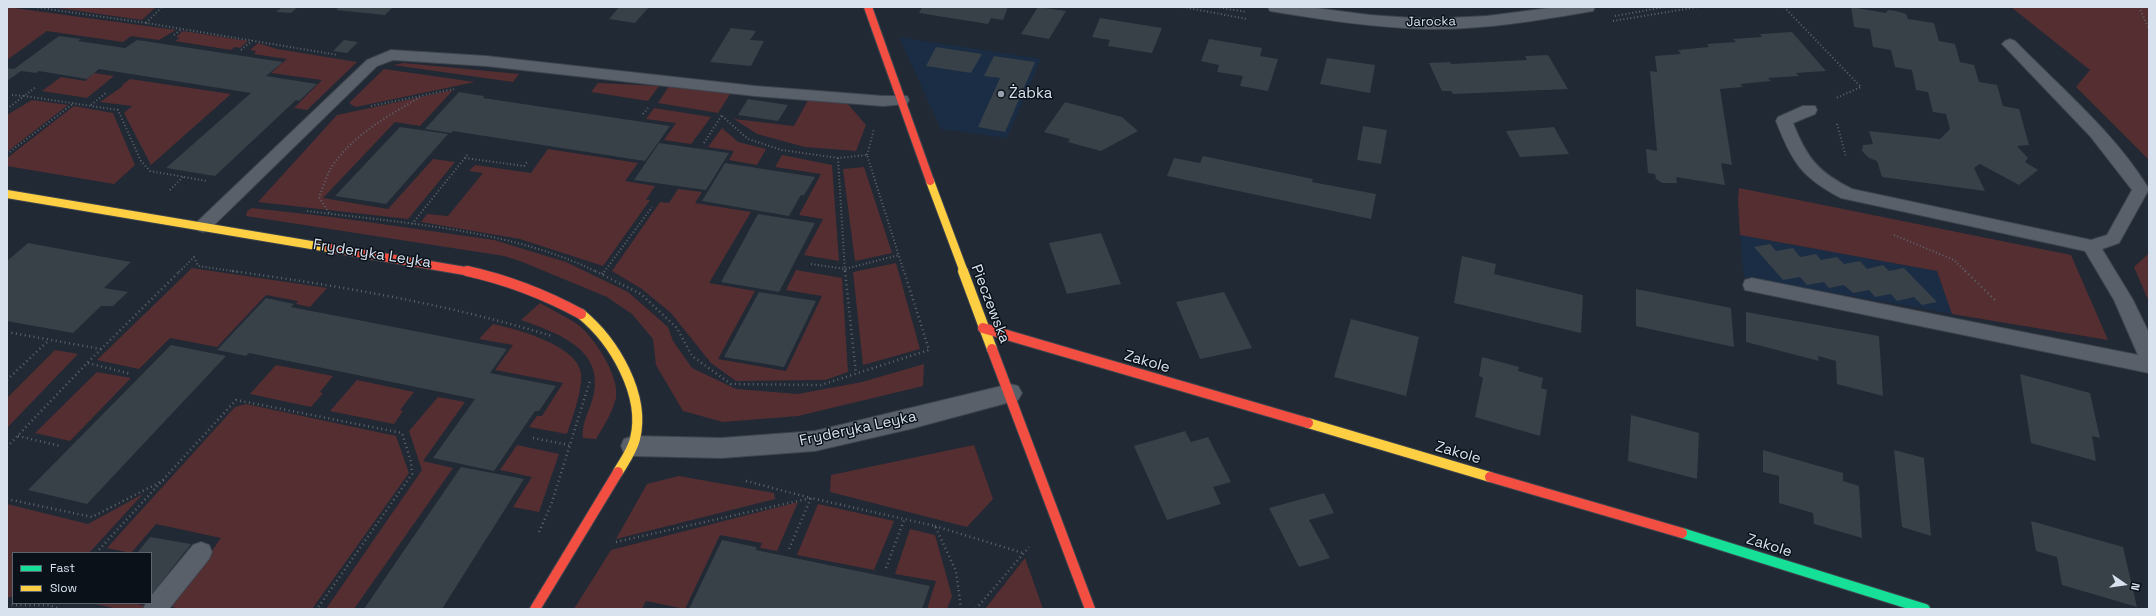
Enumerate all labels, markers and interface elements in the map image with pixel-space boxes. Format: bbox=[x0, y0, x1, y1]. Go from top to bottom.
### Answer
street label: Jarocka bbox=[1406, 14, 1456, 30]
place label: Żabka bbox=[1009, 85, 1052, 103]
marker: Żabka bbox=[996, 89, 1006, 99]
street label: Fryderyka Leyka bbox=[312, 236, 432, 272]
street label: Pieczewska bbox=[967, 262, 1013, 346]
street label: Zakole bbox=[1122, 347, 1172, 377]
street label: Fryderyka Leyka bbox=[798, 408, 918, 450]
street label: Zakole bbox=[1433, 438, 1483, 468]
street label: Zakole bbox=[1744, 531, 1794, 561]
legend bbox=[12, 552, 152, 604]
text: Fast bbox=[50, 560, 75, 576]
north arrow bbox=[2104, 564, 2144, 604]
text: Slow bbox=[50, 580, 77, 596]
text: N bbox=[2128, 582, 2143, 592]

